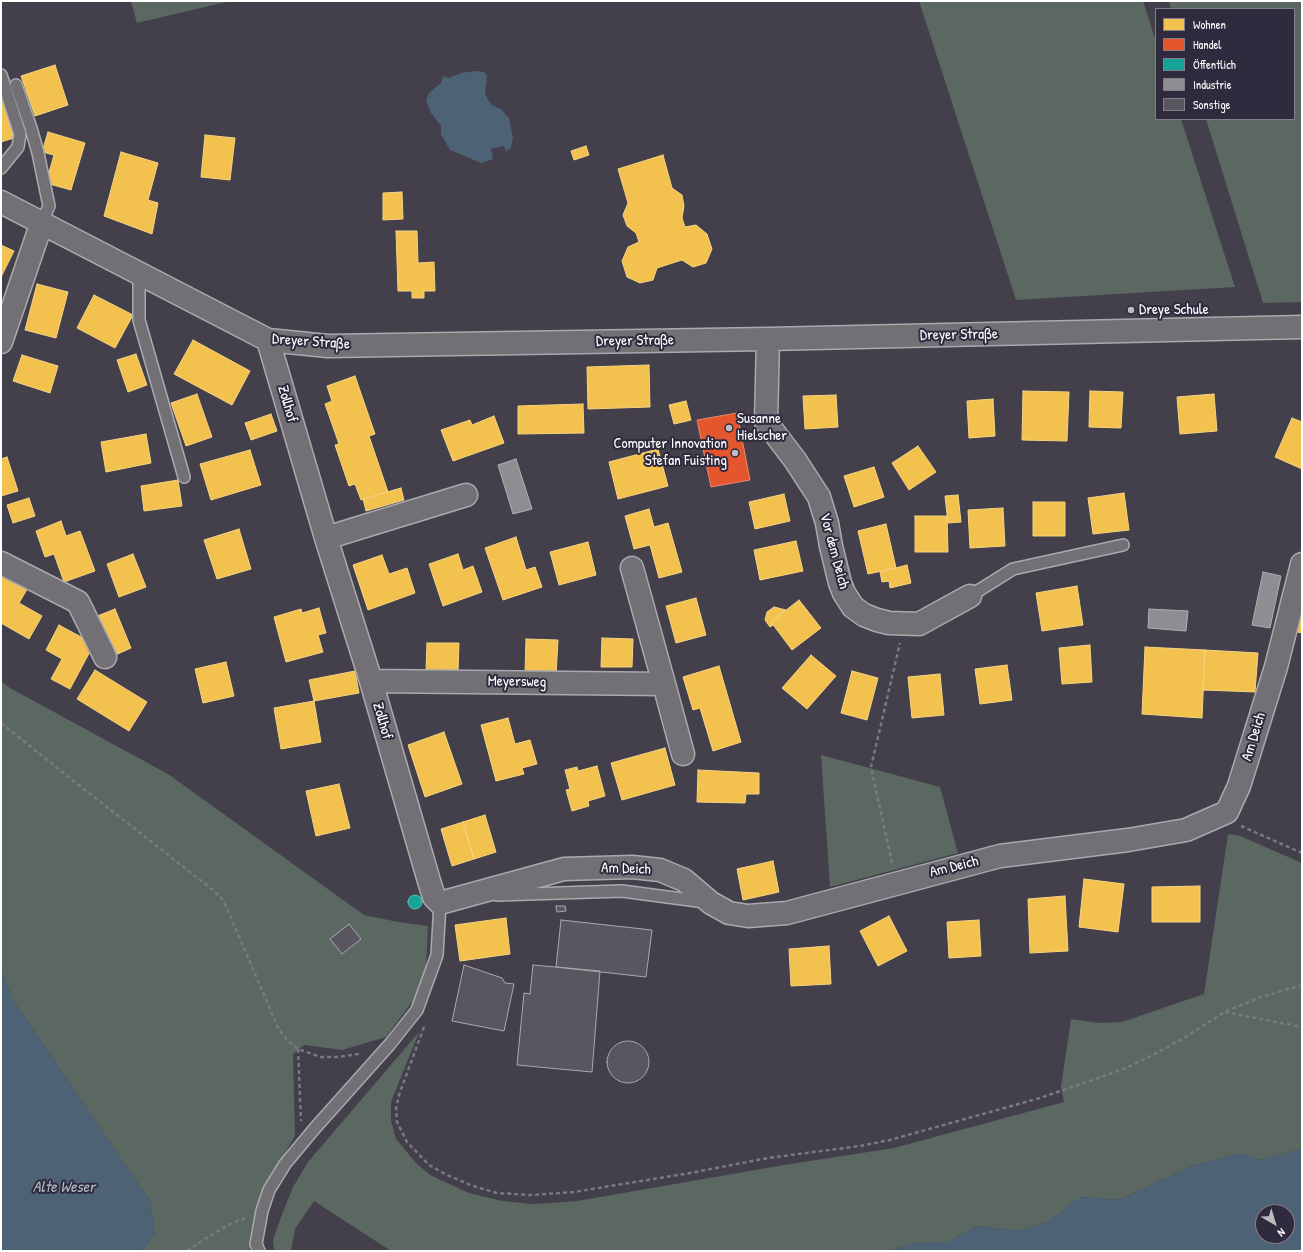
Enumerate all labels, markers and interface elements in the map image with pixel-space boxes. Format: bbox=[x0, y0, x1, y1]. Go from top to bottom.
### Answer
legend bbox=[1155, 8, 1295, 120]
text: Wohnen bbox=[1193, 16, 1226, 33]
text: Handel bbox=[1193, 36, 1221, 53]
text: Öffentlich bbox=[1193, 56, 1236, 73]
text: Industrie bbox=[1193, 76, 1232, 93]
text: Sonstige bbox=[1193, 96, 1230, 113]
place label: Dreye Schule bbox=[1139, 301, 1209, 319]
marker: Dreye Schule bbox=[1126, 305, 1136, 315]
street label: Dreyer Straße bbox=[920, 325, 998, 345]
street label: Dreyer Straße bbox=[271, 330, 351, 354]
street label: Dreyer Straße bbox=[596, 331, 674, 351]
street label: Zollhof bbox=[273, 383, 301, 425]
place label: Susanne Hielscher bbox=[737, 410, 787, 445]
marker: Susanne Hielscher bbox=[724, 423, 734, 433]
place label: Computer Innovation Stefan Fuisting bbox=[613, 435, 727, 470]
marker: Computer Innovation Stefan Fuisting bbox=[730, 448, 740, 458]
street label: Vor dem Deich bbox=[815, 511, 853, 591]
street label: Meyersweg bbox=[488, 672, 546, 692]
street label: Zollhof bbox=[368, 700, 396, 742]
street label: Am Deich bbox=[1238, 711, 1270, 763]
street label: Am Deich bbox=[928, 852, 980, 882]
street label: Am Deich bbox=[601, 859, 651, 879]
water label: Alte Weser bbox=[33, 1178, 95, 1198]
north arrow bbox=[1255, 1204, 1295, 1244]
text: N bbox=[1275, 1225, 1288, 1240]

